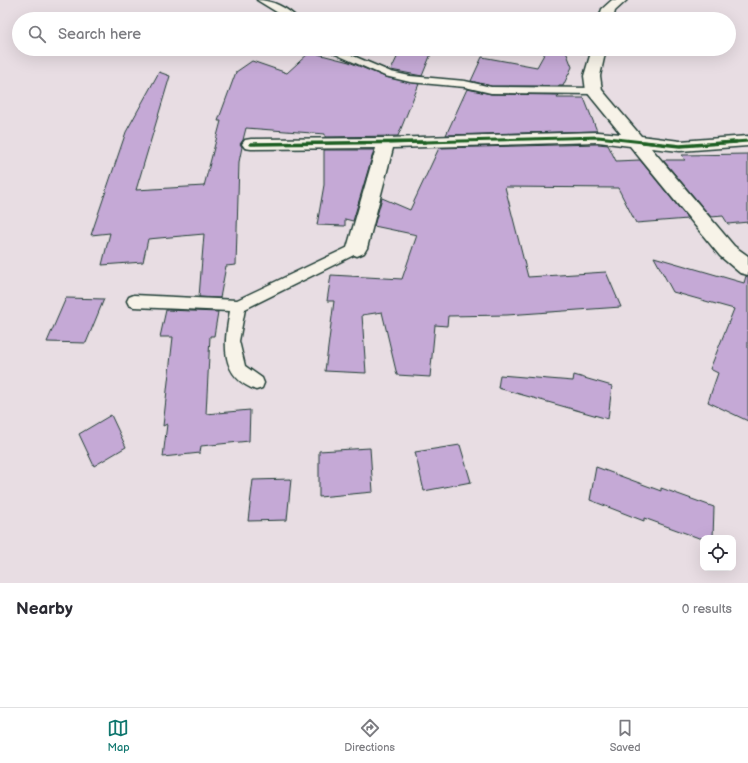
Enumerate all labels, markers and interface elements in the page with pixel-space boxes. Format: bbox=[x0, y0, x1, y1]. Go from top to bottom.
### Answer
search box bbox=[12, 12, 736, 56]
icon: search bbox=[26, 23, 48, 45]
text: Search here bbox=[58, 25, 141, 44]
map controls bbox=[700, 535, 736, 571]
button: locate bbox=[700, 535, 736, 571]
text: Nearby bbox=[16, 599, 73, 619]
text: 0 results bbox=[682, 601, 732, 617]
tab: Map bbox=[107, 717, 130, 754]
tab: Directions bbox=[344, 717, 395, 754]
tab: Saved bbox=[610, 717, 641, 754]

